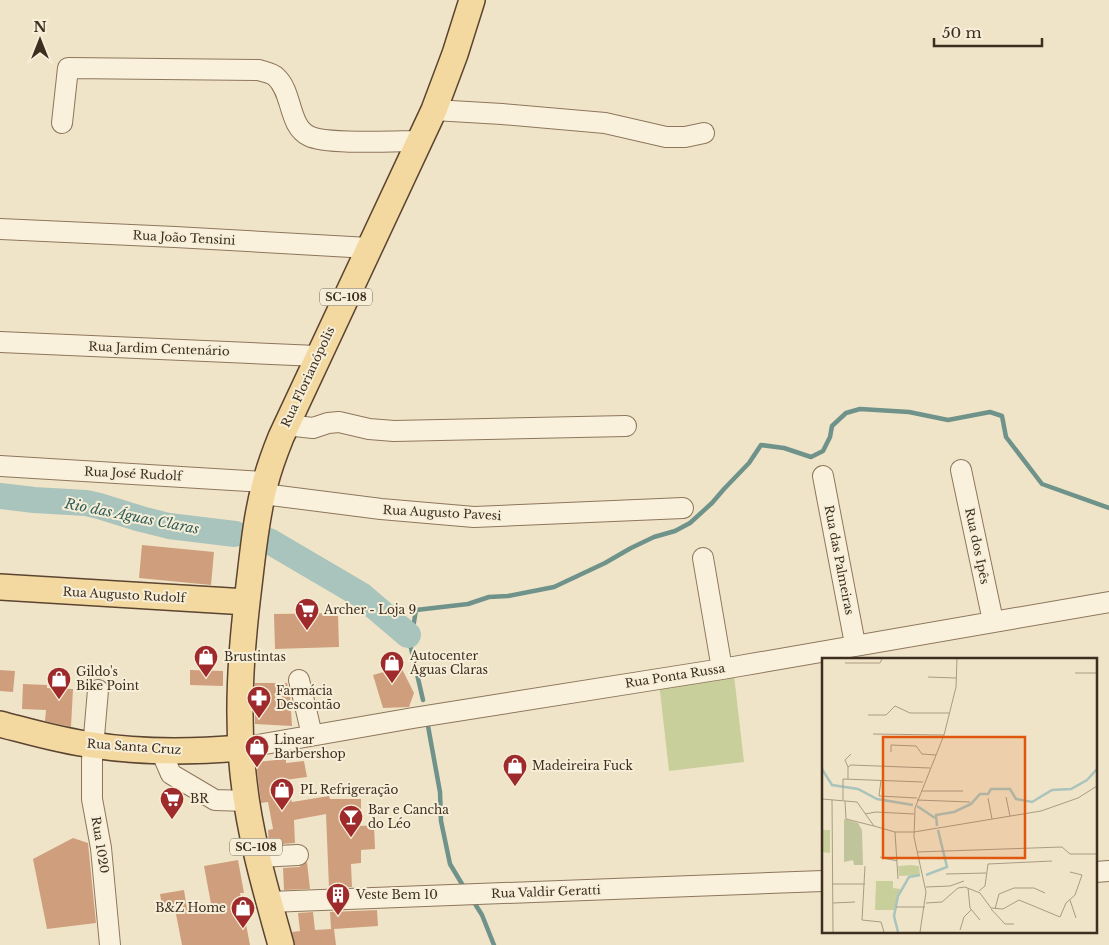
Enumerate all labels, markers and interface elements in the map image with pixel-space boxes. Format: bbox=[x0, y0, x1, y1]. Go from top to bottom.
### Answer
north arrow bbox=[15, 15, 65, 65]
scale bar bbox=[934, 15, 1042, 47]
text: N bbox=[33, 18, 47, 36]
text: 50 m bbox=[942, 23, 982, 42]
street label: Rua João Tensini bbox=[132, 227, 236, 248]
road number: SC-108 bbox=[320, 288, 372, 306]
street label: Rua Florianópolis bbox=[278, 324, 337, 429]
street label: Rua Jardim Centenário bbox=[88, 339, 230, 358]
street label: Rua José Rudolf bbox=[84, 463, 184, 484]
water label: Rio das Águas Claras bbox=[62, 494, 201, 538]
street label: Rua Augusto Pavesi bbox=[382, 502, 502, 523]
street label: Rua das Palmeiras bbox=[821, 504, 857, 616]
street label: Rua dos Ipês bbox=[962, 506, 993, 585]
street label: Rua Augusto Rudolf bbox=[62, 584, 188, 605]
supermarket icon: Archer - Loja 9 bbox=[294, 597, 320, 631]
place label: Archer - Loja 9 bbox=[323, 602, 416, 617]
shop icon: Brustintas bbox=[193, 644, 219, 678]
place label: Autocenter Águas Claras bbox=[409, 648, 488, 677]
place label: Brustintas bbox=[224, 649, 286, 664]
shop icon: Autocenter Águas Claras bbox=[379, 650, 405, 684]
inset map bbox=[822, 658, 1096, 932]
street label: Rua Ponta Russa bbox=[624, 660, 726, 691]
place label: Gildo's Bike Point bbox=[76, 664, 140, 693]
shop icon: Gildo's Bike Point bbox=[46, 666, 72, 700]
place label: Farmácia Descontão bbox=[276, 683, 341, 712]
pharmacy icon: Farmácia Descontão bbox=[246, 685, 272, 719]
place label: Linear Barbershop bbox=[274, 732, 346, 761]
shop icon: Linear Barbershop bbox=[244, 734, 270, 768]
street label: Rua Santa Cruz bbox=[86, 736, 182, 757]
shop icon: Madeireira Fuck bbox=[502, 753, 528, 787]
place label: Madeireira Fuck bbox=[532, 758, 634, 773]
shop icon: PL Refrigeração bbox=[269, 777, 295, 811]
place label: PL Refrigeração bbox=[300, 782, 399, 797]
supermarket icon: BR bbox=[159, 786, 185, 820]
place label: BR bbox=[190, 791, 209, 806]
place label: Bar e Cancha do Léo bbox=[368, 802, 449, 831]
bar icon: Bar e Cancha do Léo bbox=[338, 804, 364, 838]
street label: Rua 1020 bbox=[89, 815, 112, 874]
road number: SC-108 bbox=[230, 839, 282, 856]
building icon: Veste Bem 10 bbox=[325, 882, 351, 916]
street label: Rua Valdir Geratti bbox=[491, 882, 601, 901]
place label: Veste Bem 10 bbox=[355, 887, 438, 902]
shop icon: B&Z Home bbox=[230, 895, 256, 929]
place label: B&Z Home bbox=[155, 900, 226, 915]

